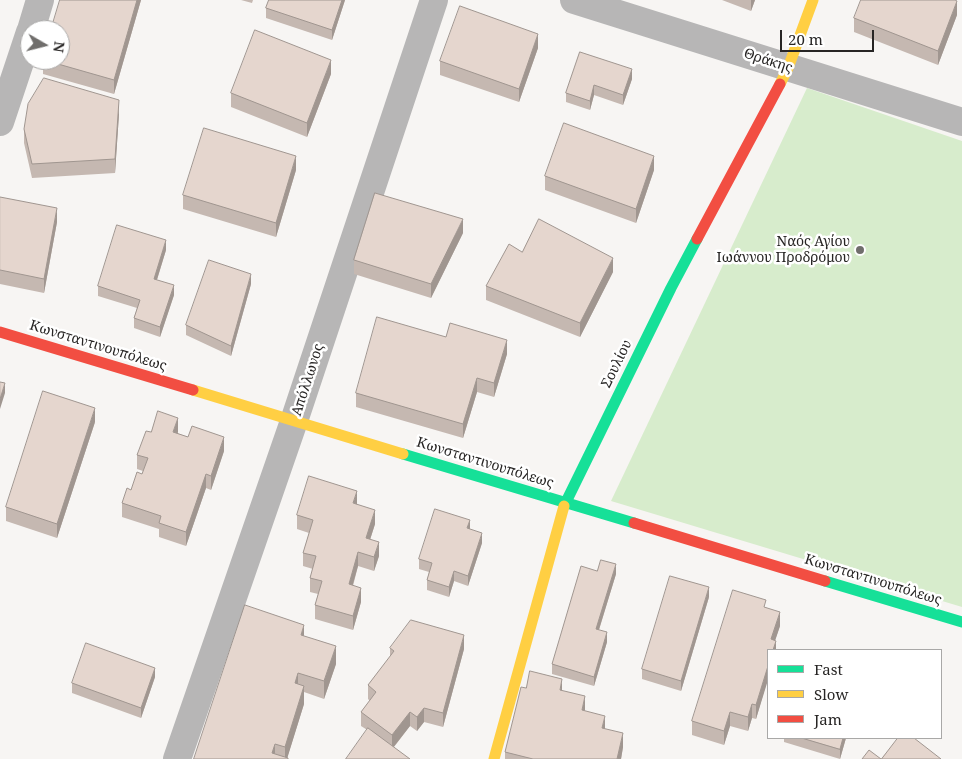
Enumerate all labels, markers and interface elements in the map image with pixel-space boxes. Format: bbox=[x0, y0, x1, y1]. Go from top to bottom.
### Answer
north arrow bbox=[20, 20, 70, 70]
scale bar bbox=[782, 20, 876, 52]
text: 20 m bbox=[788, 29, 823, 49]
text: N bbox=[49, 40, 70, 54]
street label: Θράκης bbox=[742, 45, 794, 77]
place label: Ναός Αγίου Ιωάννου Προδρόμου bbox=[717, 234, 850, 266]
marker: Ναός Αγίου Ιωάννου Προδρόμου bbox=[854, 244, 866, 256]
street label: Κωνσταντινουπόλεως bbox=[27, 317, 169, 375]
street label: Σουλίου bbox=[598, 337, 636, 391]
street label: Απόλλωνος bbox=[288, 342, 328, 418]
street label: Κωνσταντινουπόλεως bbox=[414, 434, 556, 492]
street label: Κωνσταντινουπόλεως bbox=[802, 551, 944, 609]
legend bbox=[767, 649, 942, 739]
text: Fast bbox=[814, 659, 843, 679]
text: Slow bbox=[814, 684, 848, 704]
text: Jam bbox=[814, 709, 842, 729]

